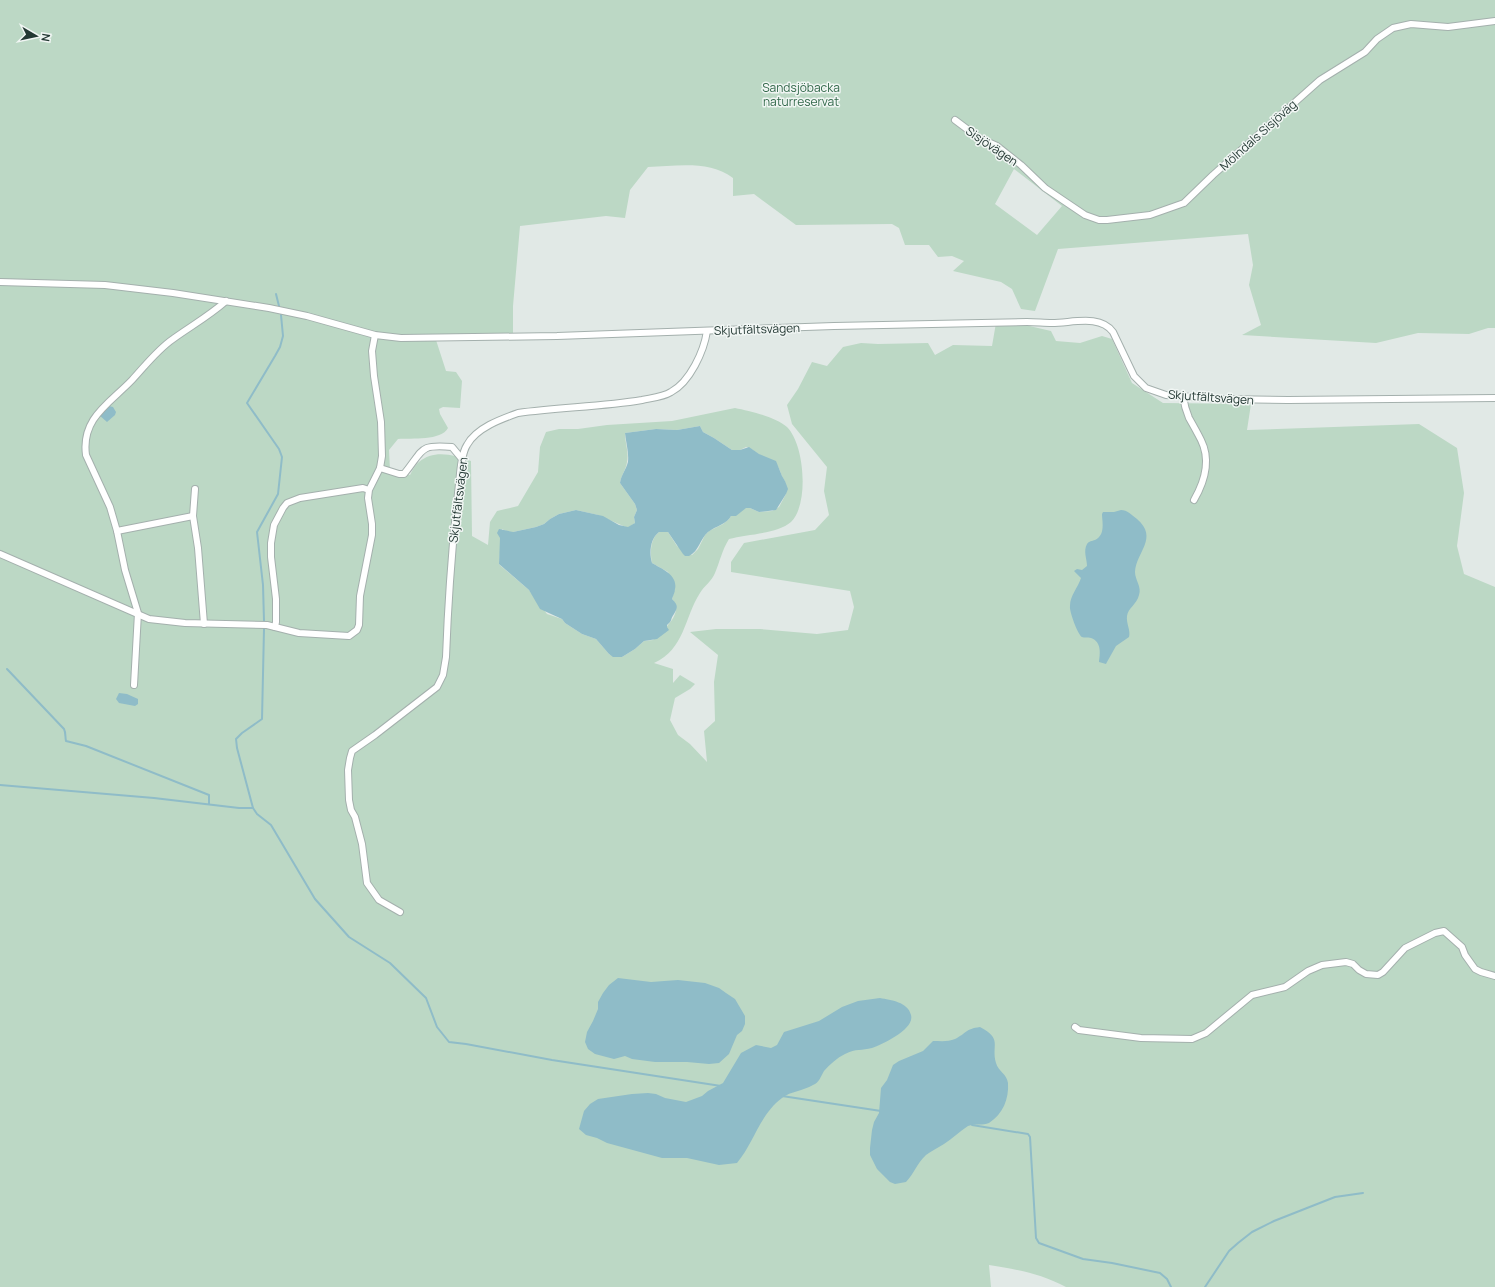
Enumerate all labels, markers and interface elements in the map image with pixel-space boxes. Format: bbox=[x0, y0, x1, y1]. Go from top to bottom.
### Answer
north arrow bbox=[16, 16, 56, 56]
text: N bbox=[38, 33, 54, 43]
park label: Sandsjöbacka naturreservat bbox=[762, 79, 840, 110]
street label: Mölndals Sisjöväg bbox=[1216, 96, 1300, 174]
street label: Sisjövägen bbox=[962, 122, 1022, 170]
street label: Skjutfältsvägen bbox=[714, 319, 800, 339]
street label: Skjutfältsvägen bbox=[1167, 386, 1255, 408]
street label: Skjutfältsvägen bbox=[444, 456, 472, 544]

